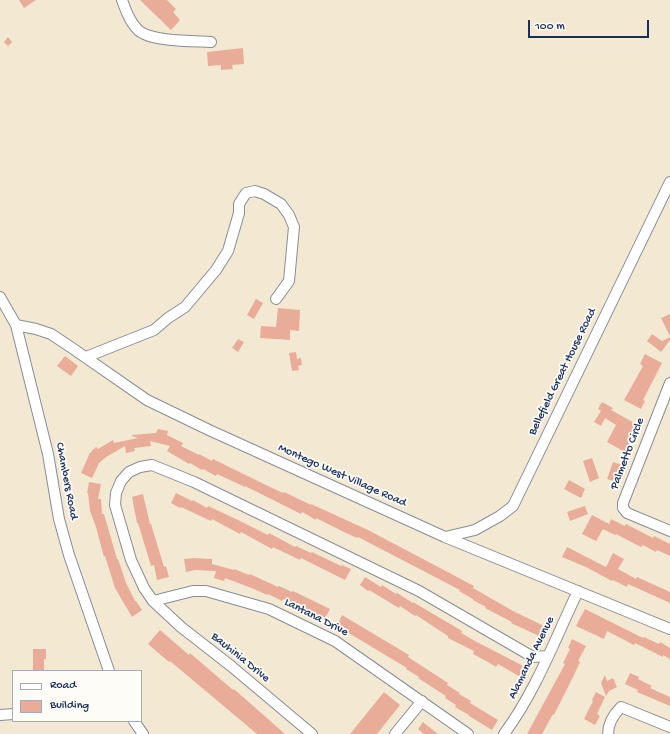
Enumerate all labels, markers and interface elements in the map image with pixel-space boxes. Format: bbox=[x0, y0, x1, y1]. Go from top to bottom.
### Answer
scale bar bbox=[530, 12, 651, 38]
text: 100 m bbox=[535, 20, 565, 34]
street label: Bellefield Great House Road bbox=[526, 306, 600, 438]
street label: Palmetto Circle bbox=[608, 416, 648, 492]
street label: Chambers Road bbox=[51, 441, 81, 521]
street label: Montego West Village Road bbox=[276, 441, 408, 511]
street label: Lantana Drive bbox=[282, 596, 350, 640]
street label: Alamanda Avenue bbox=[506, 614, 558, 702]
street label: Bauhinia Drive bbox=[208, 630, 272, 686]
legend bbox=[12, 670, 142, 722]
text: Road bbox=[50, 679, 76, 693]
text: Building bbox=[50, 699, 89, 713]

